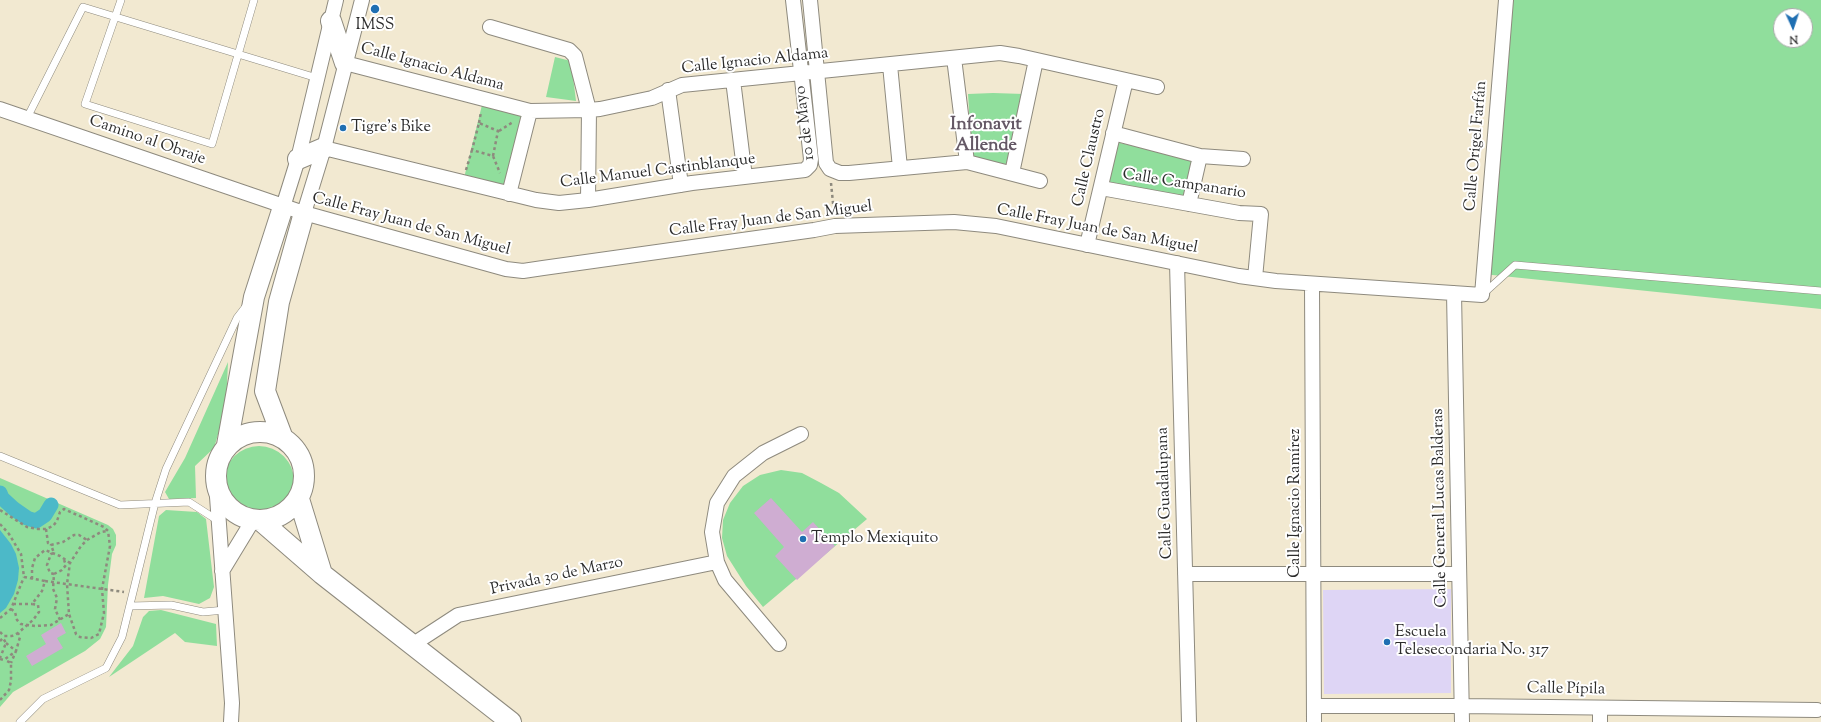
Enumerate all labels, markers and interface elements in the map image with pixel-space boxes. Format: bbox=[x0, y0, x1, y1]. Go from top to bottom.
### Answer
marker: IMSS bbox=[369, 3, 381, 15]
north arrow bbox=[1773, 8, 1813, 48]
place label: IMSS bbox=[356, 16, 394, 36]
text: N bbox=[1789, 31, 1798, 47]
street label: Calle Ignacio Aldama bbox=[358, 40, 506, 96]
street label: Calle Ignacio Aldama bbox=[681, 45, 829, 79]
street label: Calle Origel Farfán bbox=[1462, 80, 1492, 212]
street label: 10 de Mayo bbox=[792, 85, 820, 161]
street label: Calle Claustro bbox=[1069, 107, 1111, 209]
street label: Camino al Obraje bbox=[86, 112, 208, 170]
district label: Infonavit Allende bbox=[950, 115, 1022, 158]
place label: Tigre's Bike bbox=[351, 118, 431, 138]
marker: Tigre's Bike bbox=[338, 123, 348, 133]
street label: Calle Manuel Castinblanque bbox=[559, 151, 757, 193]
street label: Calle Campanario bbox=[1121, 166, 1247, 204]
street label: Calle Fray Juan de San Miguel bbox=[310, 189, 512, 261]
street label: Calle Fray Juan de San Miguel bbox=[668, 198, 874, 242]
street label: Calle Fray Juan de San Miguel bbox=[995, 201, 1199, 259]
street label: Calle General Lucas Balderas bbox=[1430, 408, 1452, 608]
street label: Calle Guadalupana bbox=[1154, 427, 1178, 559]
street label: Calle Ignacio Ramírez bbox=[1286, 428, 1306, 578]
place label: Templo Mexiquito bbox=[811, 529, 938, 549]
marker: Templo Mexiquito bbox=[798, 534, 808, 544]
street label: Privada 30 de Marzo bbox=[489, 554, 625, 600]
place label: Escuela Telesecondaria No. 317 bbox=[1395, 623, 1549, 661]
marker: Escuela Telesecondaria No. 317 bbox=[1382, 637, 1392, 647]
street label: Calle Pípila bbox=[1527, 680, 1605, 700]

